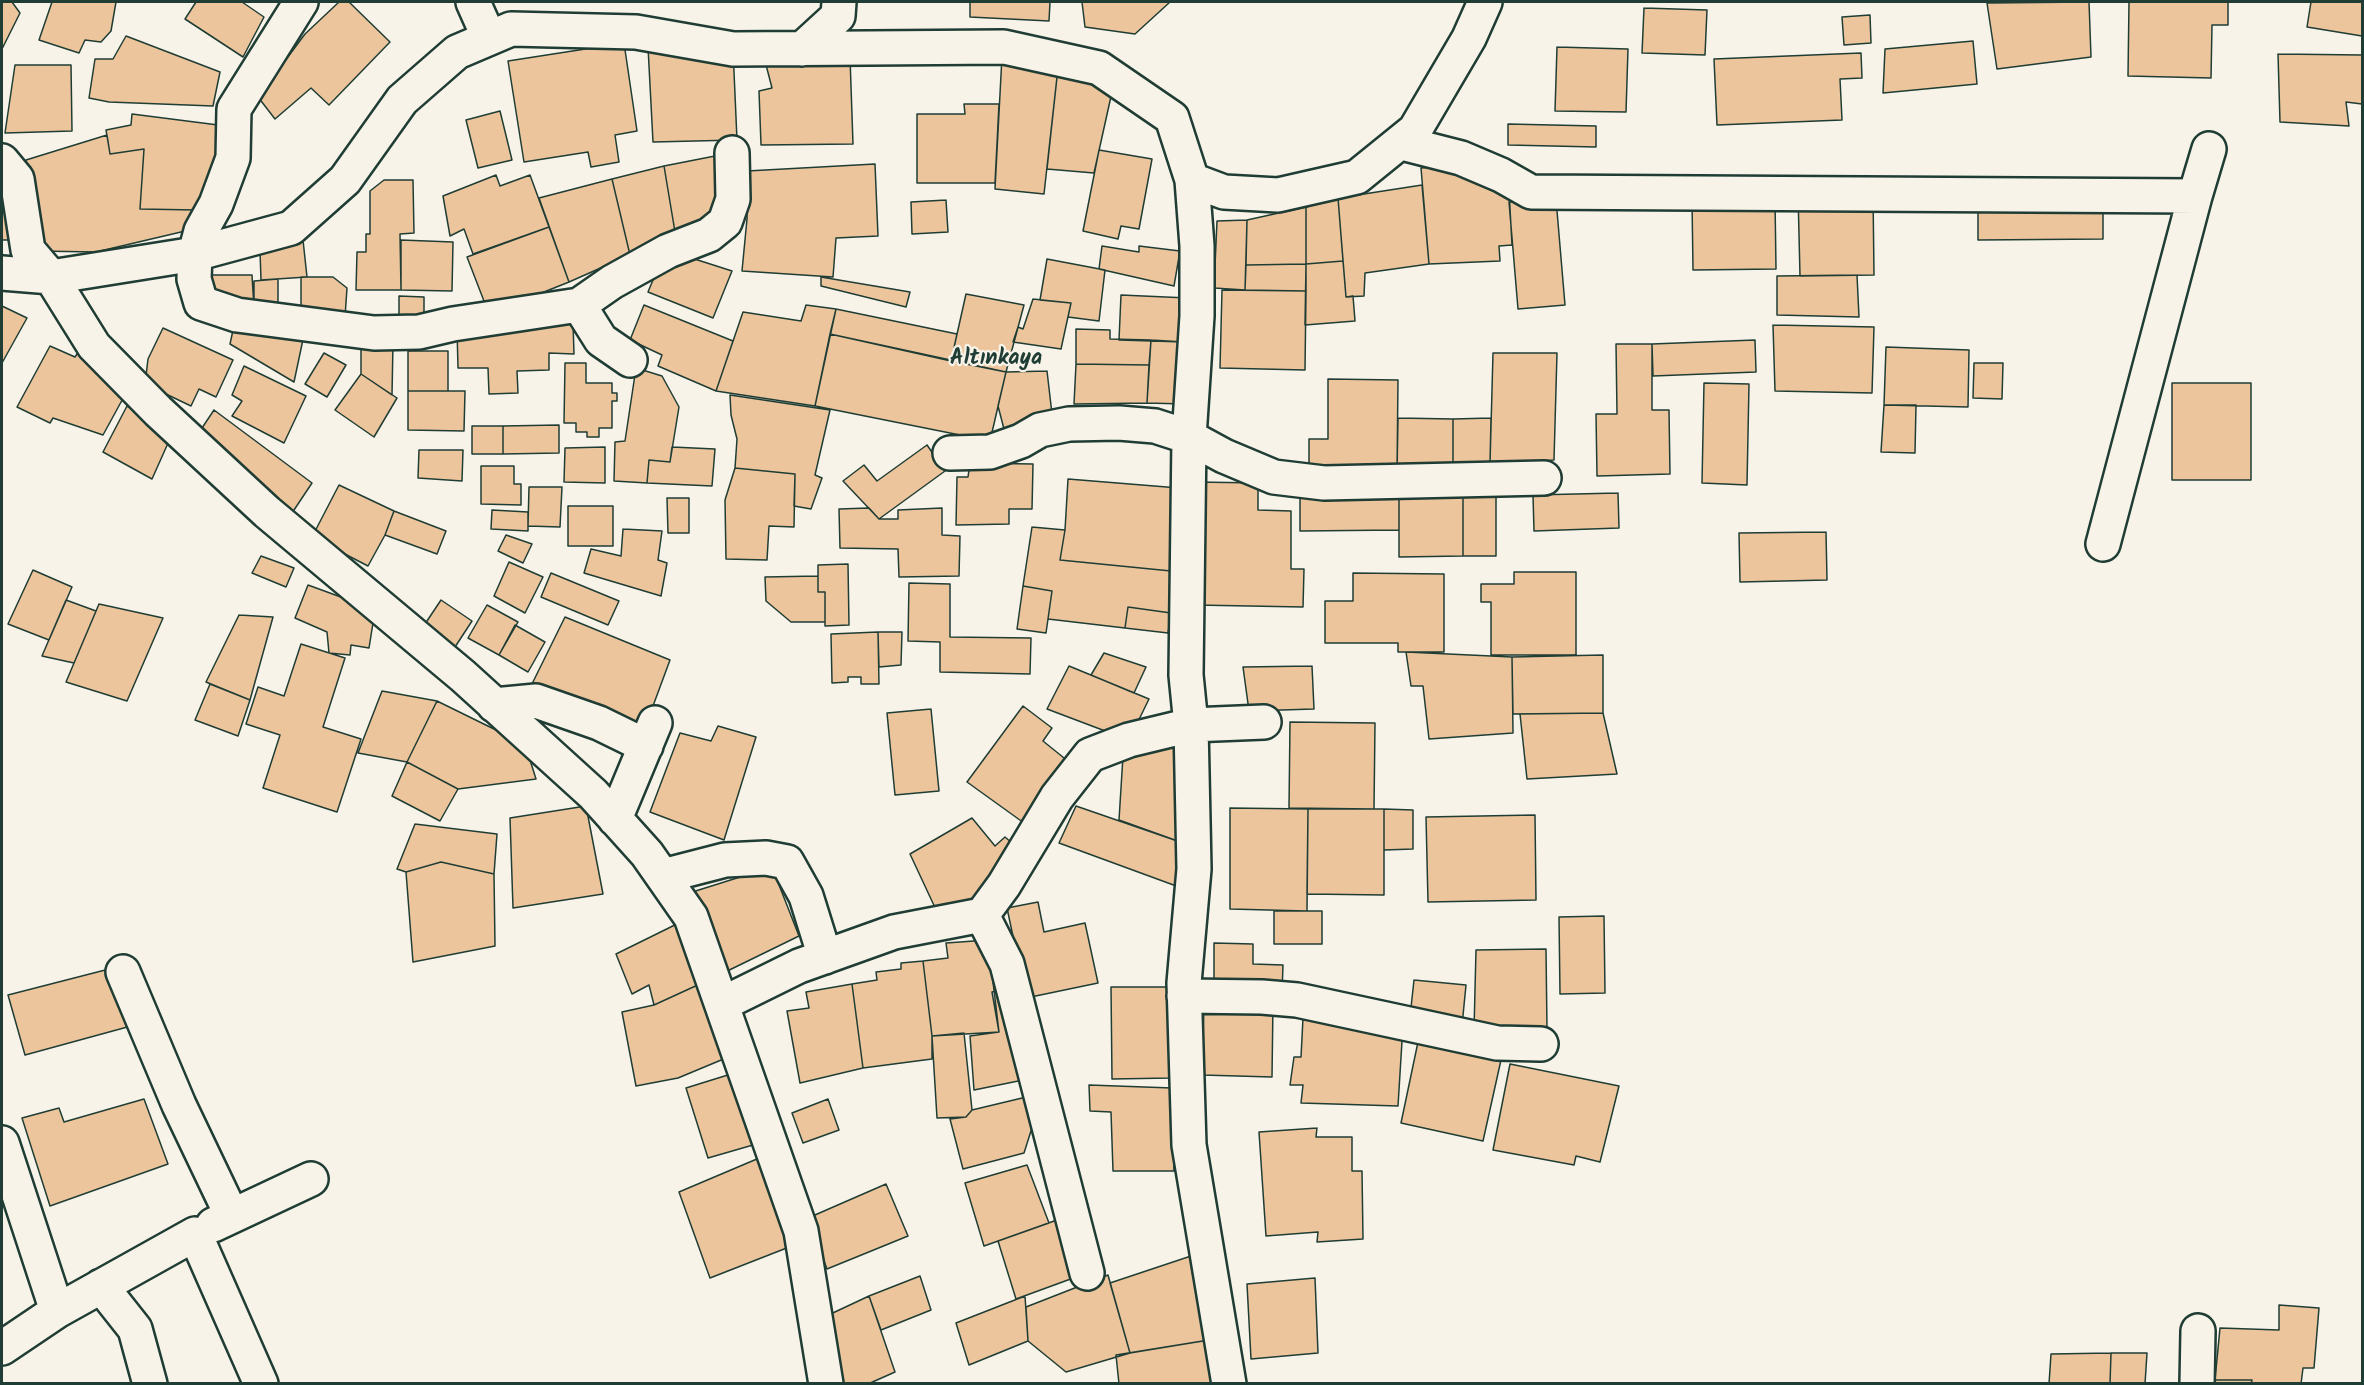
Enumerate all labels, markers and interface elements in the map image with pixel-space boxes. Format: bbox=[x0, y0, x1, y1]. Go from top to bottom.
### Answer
district label: Altınkaya bbox=[950, 347, 1042, 373]

